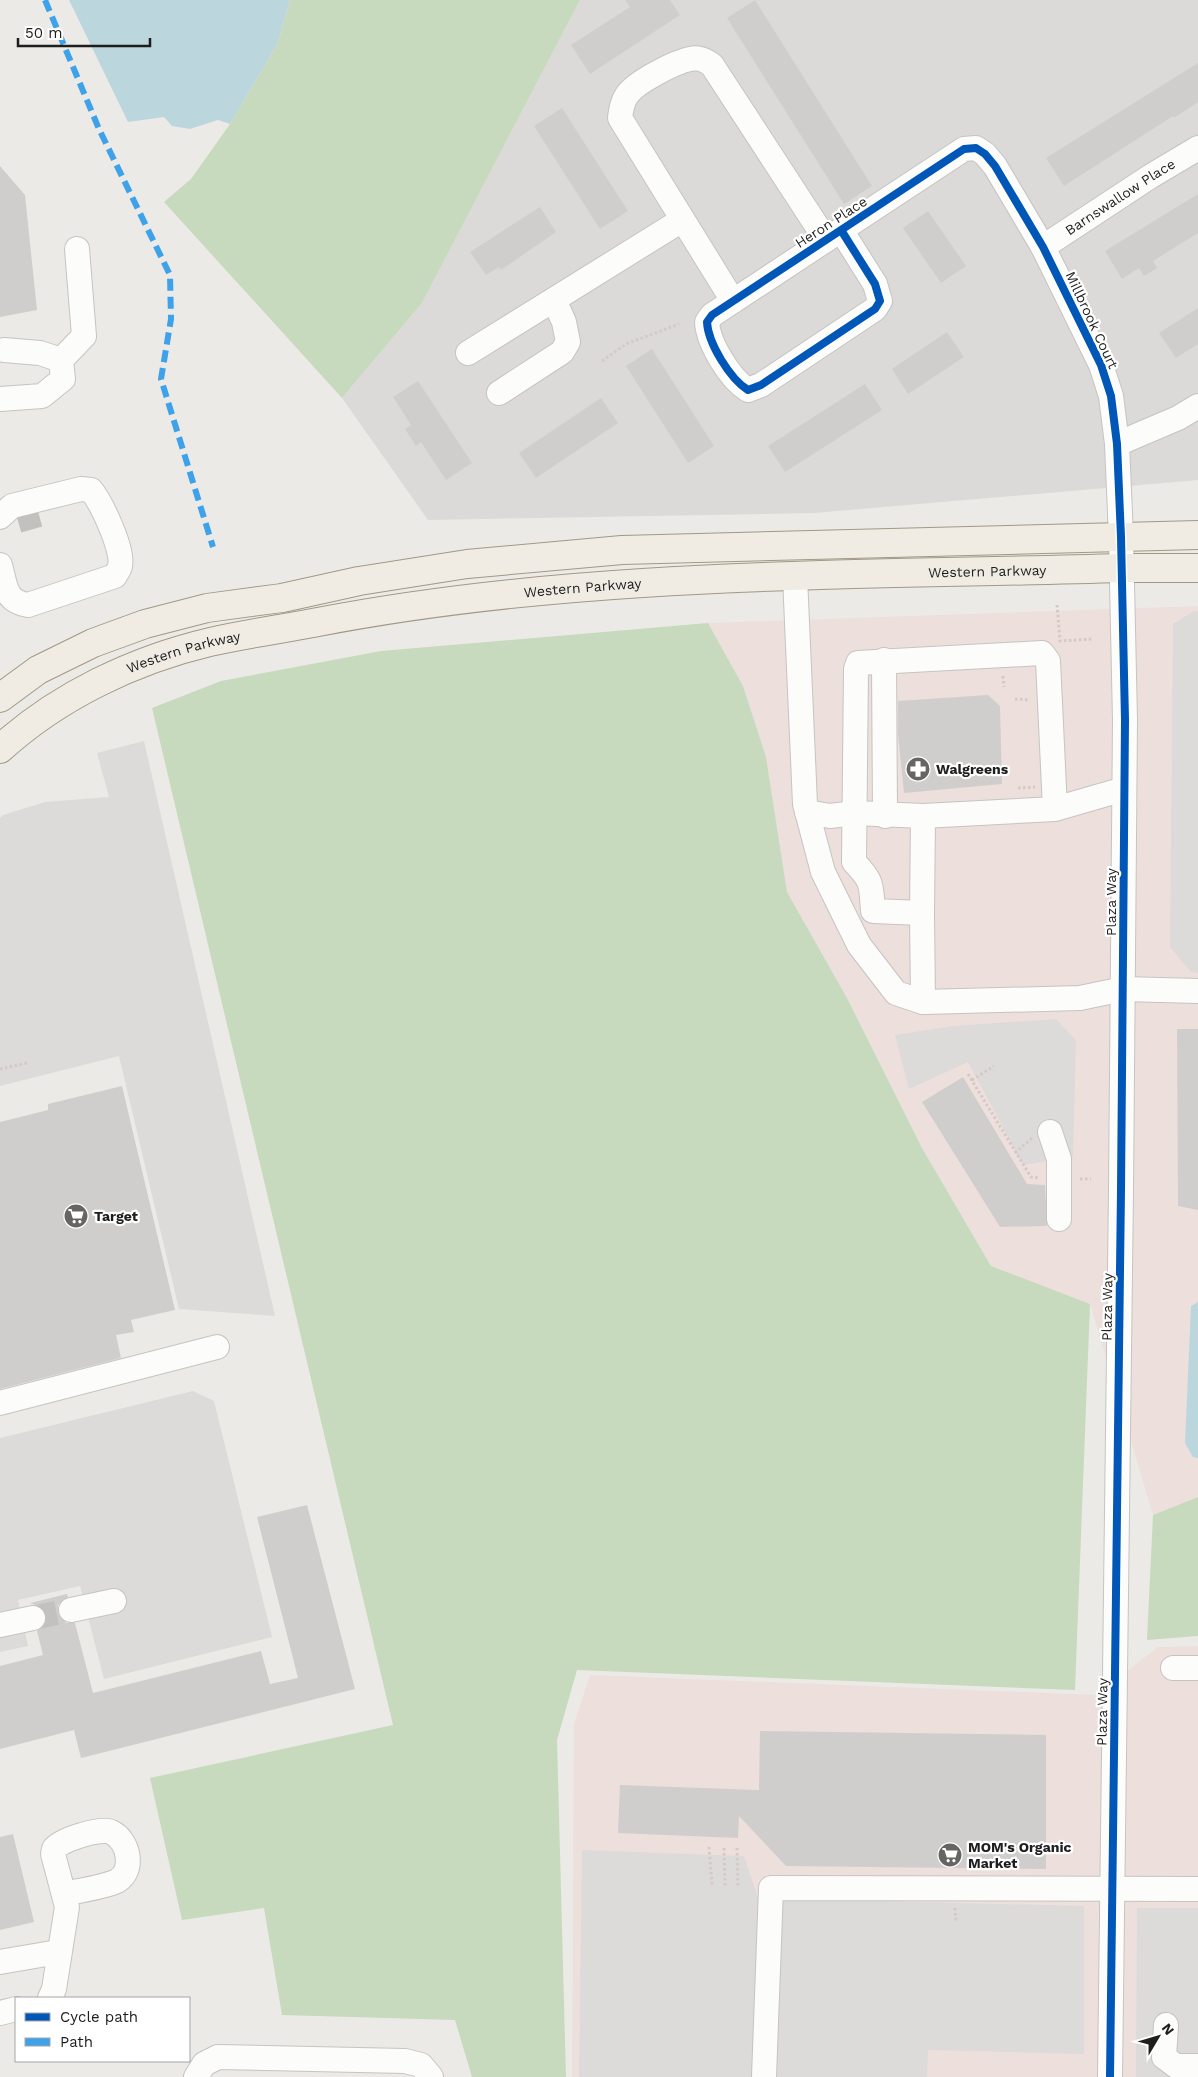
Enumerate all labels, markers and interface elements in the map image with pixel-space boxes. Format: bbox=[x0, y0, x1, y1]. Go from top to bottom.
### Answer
scale bar bbox=[18, 15, 150, 47]
text: 50 m bbox=[25, 24, 62, 42]
street label: Barnswallow Place bbox=[1062, 156, 1178, 238]
street label: Heron Place bbox=[792, 193, 870, 251]
street label: Millbrook Court bbox=[1062, 269, 1122, 371]
street label: Western Parkway bbox=[928, 562, 1047, 580]
street label: Western Parkway bbox=[523, 575, 643, 601]
street label: Western Parkway bbox=[124, 628, 243, 676]
pharmacy icon: Walgreens bbox=[905, 756, 931, 782]
place label: Walgreens bbox=[936, 761, 1009, 777]
street label: Plaza Way bbox=[1103, 867, 1119, 936]
supermarket icon: Target bbox=[63, 1203, 89, 1229]
place label: Target bbox=[94, 1208, 138, 1224]
street label: Plaza Way bbox=[1098, 1272, 1116, 1341]
street label: Plaza Way bbox=[1093, 1677, 1111, 1746]
place label: MOM's Organic Market bbox=[968, 1839, 1072, 1871]
supermarket icon: MOM's Organic Market bbox=[937, 1842, 963, 1868]
legend bbox=[15, 1997, 190, 2062]
text: Cycle path bbox=[60, 2008, 138, 2026]
north arrow bbox=[1133, 2012, 1183, 2062]
text: N bbox=[1159, 2020, 1178, 2038]
text: Path bbox=[60, 2033, 93, 2051]

